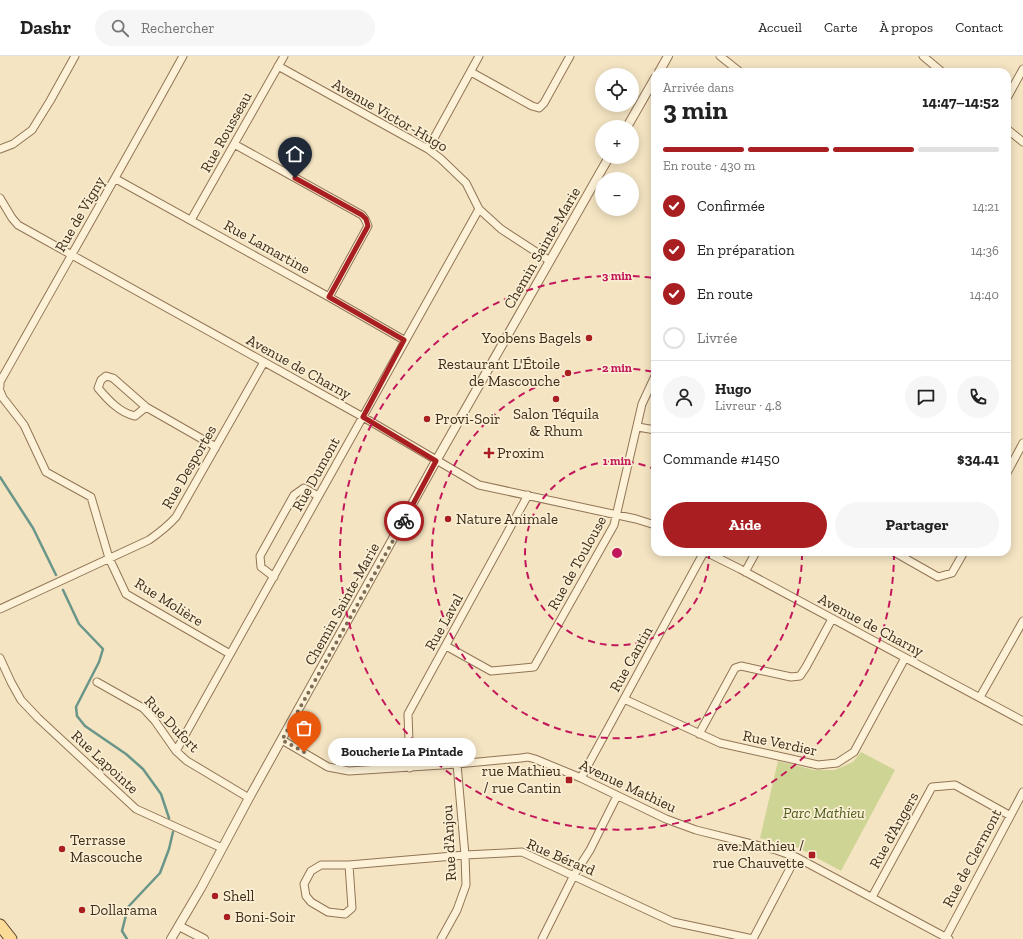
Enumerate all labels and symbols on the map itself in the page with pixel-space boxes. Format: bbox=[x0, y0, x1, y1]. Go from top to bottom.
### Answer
street label: Avenue Victor-Hugo bbox=[329, 75, 451, 156]
street label: Rue Rousseau bbox=[197, 88, 256, 175]
pin bbox=[278, 137, 312, 178]
street label: Rue de Vigny bbox=[51, 173, 109, 255]
street label: Chemin Sainte-Marie bbox=[500, 184, 584, 312]
street label: Rue Lamartine bbox=[221, 216, 313, 278]
text: 3 min bbox=[602, 269, 632, 283]
place label: Yoobens Bagels bbox=[481, 329, 581, 347]
street label: Avenue de Charny bbox=[243, 331, 355, 403]
marker: Yoobens Bagels bbox=[584, 333, 594, 343]
place label: Restaurant L'Étoile de Mascouche bbox=[438, 355, 560, 390]
text: 2 min bbox=[602, 361, 632, 375]
marker: Restaurant L'Étoile de Mascouche bbox=[563, 368, 573, 378]
marker: Salon Téquila & Rhum bbox=[551, 394, 561, 404]
place label: Salon Téquila & Rhum bbox=[513, 405, 599, 440]
place label: Provi-Soir bbox=[435, 410, 500, 428]
marker: Provi-Soir bbox=[422, 414, 432, 424]
street label: Rue Desportes bbox=[158, 422, 220, 512]
street label: Rue Dumont bbox=[288, 433, 344, 514]
place label: Proxim bbox=[497, 444, 544, 462]
marker: Proxim bbox=[484, 448, 494, 458]
text: 1 min bbox=[603, 454, 631, 468]
courier bbox=[384, 501, 424, 541]
place label: Nature Animale bbox=[456, 510, 558, 528]
street label: Rue de Toulouse bbox=[544, 513, 610, 613]
marker: Nature Animale bbox=[443, 514, 453, 524]
street label: Chemin Sainte-Marie bbox=[301, 539, 383, 669]
centre of rings bbox=[610, 546, 624, 560]
street label: Rue Molière bbox=[131, 574, 207, 630]
street label: Rue Laval bbox=[421, 590, 467, 654]
street label: Avenue de Charny bbox=[815, 590, 927, 661]
street label: Rue Cantin bbox=[606, 623, 657, 695]
street label: Rue Dufort bbox=[141, 692, 204, 756]
pin bbox=[287, 711, 321, 752]
street label: Rue Lapointe bbox=[68, 726, 142, 798]
street label: Rue Verdier bbox=[741, 726, 819, 760]
callout: Boucherie La Pintade bbox=[328, 738, 476, 766]
street label: Avenue Mathieu bbox=[577, 756, 680, 817]
place label: rue Mathieu / rue Cantin bbox=[482, 762, 562, 797]
marker: rue Mathieu / rue Cantin bbox=[564, 775, 574, 785]
street label: Rue d'Angers bbox=[866, 789, 922, 871]
street label: Rue d'Anjou bbox=[438, 804, 460, 882]
park label: Parc Mathieu bbox=[783, 804, 865, 822]
street label: Rue de Clermont bbox=[939, 805, 1006, 910]
place label: Terrasse Mascouche bbox=[70, 831, 142, 866]
street label: Rue Bérard bbox=[524, 835, 598, 880]
place label: ave.Mathieu / rue Chauvette bbox=[713, 837, 804, 872]
marker: Terrasse Mascouche bbox=[57, 844, 67, 854]
marker: ave.Mathieu / rue Chauvette bbox=[807, 850, 817, 860]
place label: Shell bbox=[223, 887, 254, 905]
marker: Shell bbox=[210, 891, 220, 901]
place label: Dollarama bbox=[90, 901, 157, 919]
marker: Dollarama bbox=[77, 905, 87, 915]
place label: Boni-Soir bbox=[235, 908, 296, 926]
marker: Boni-Soir bbox=[222, 912, 232, 922]

